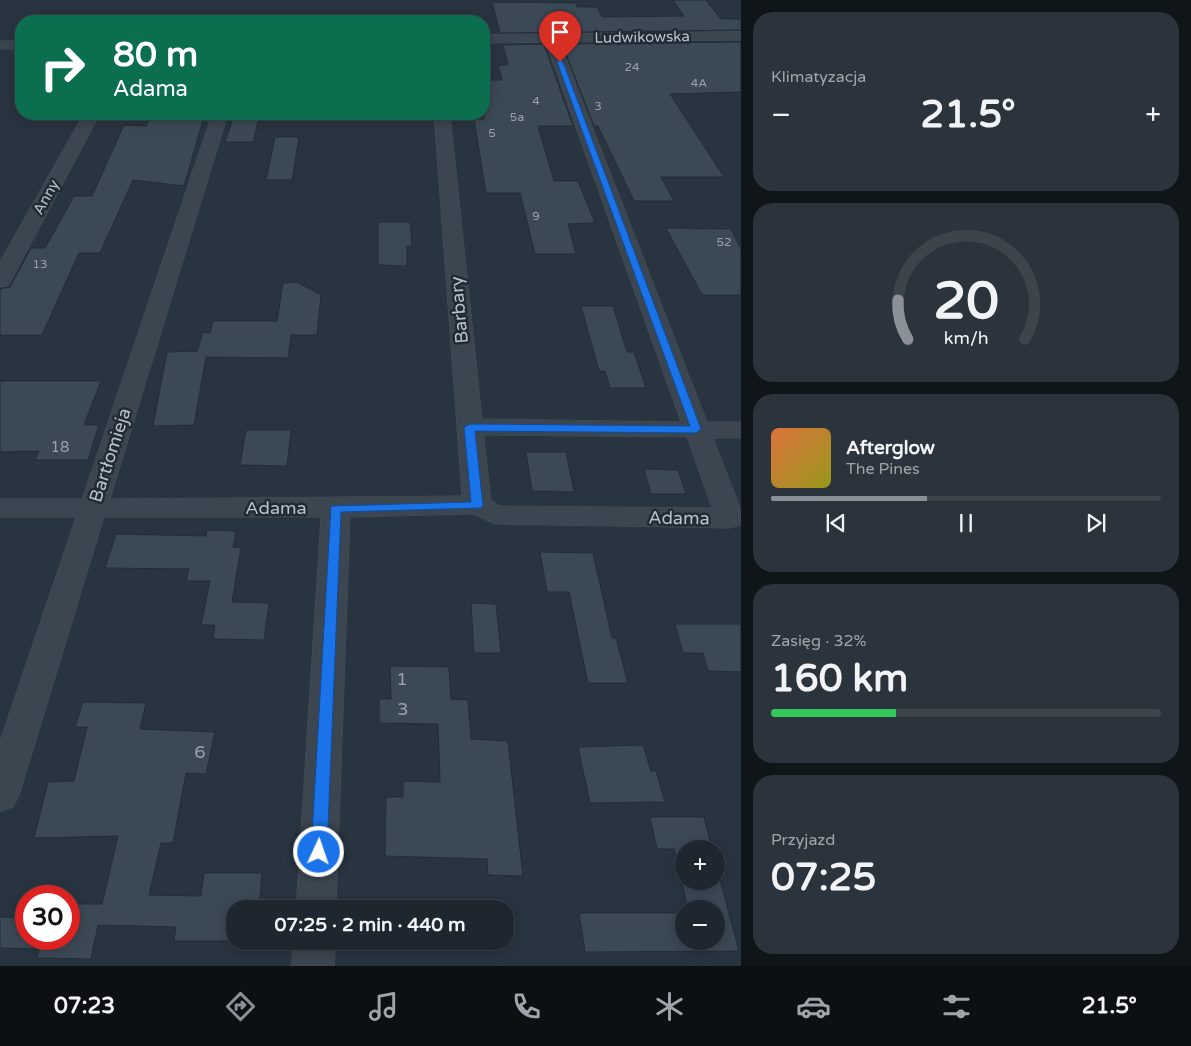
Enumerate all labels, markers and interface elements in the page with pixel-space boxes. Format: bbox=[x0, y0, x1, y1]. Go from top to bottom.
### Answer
pin bbox=[539, 11, 581, 62]
icon: arrive bbox=[546, 18, 574, 46]
street label: Ludwikowska bbox=[594, 27, 690, 47]
text: 80 m bbox=[113, 34, 198, 76]
icon: right bbox=[30, 35, 95, 100]
house number: 24 bbox=[624, 60, 640, 74]
text: Klimatyzacja bbox=[771, 67, 866, 87]
text: Adama bbox=[113, 76, 188, 102]
house number: 4A bbox=[691, 76, 707, 90]
text: 21.5° bbox=[921, 92, 1016, 138]
house number: 4 bbox=[532, 94, 540, 108]
text: − bbox=[771, 98, 791, 132]
text: + bbox=[1145, 98, 1161, 132]
house number: 3 bbox=[594, 99, 602, 113]
house number: 5a bbox=[510, 110, 524, 124]
house number: 5 bbox=[488, 126, 496, 140]
street label: Anny bbox=[29, 176, 63, 218]
house number: 9 bbox=[532, 209, 540, 223]
house number: 52 bbox=[716, 235, 732, 249]
house number: 13 bbox=[32, 257, 48, 271]
text: 20 bbox=[933, 270, 999, 333]
street label: Barbary bbox=[445, 275, 473, 345]
text: km/h bbox=[944, 328, 988, 349]
street label: Bartłomieja bbox=[84, 405, 136, 505]
text: Afterglow bbox=[846, 437, 935, 459]
house number: 18 bbox=[51, 438, 69, 456]
text: The Pines bbox=[846, 459, 920, 479]
street label: Adama bbox=[245, 497, 307, 519]
street label: Adama bbox=[648, 506, 710, 530]
icon: previous bbox=[822, 509, 850, 537]
icon: pause bbox=[952, 509, 980, 537]
icon: next bbox=[1082, 509, 1110, 537]
text: Zasięg · 32% bbox=[771, 631, 867, 651]
text: 160 km bbox=[771, 656, 908, 702]
house number: 1 bbox=[396, 668, 408, 690]
house number: 3 bbox=[397, 698, 409, 720]
house number: 6 bbox=[194, 741, 206, 763]
position arrow bbox=[292, 825, 344, 877]
text: Przyjazd bbox=[771, 830, 835, 850]
map controls bbox=[675, 840, 725, 950]
button: + bbox=[675, 840, 725, 890]
text: 07:25 bbox=[771, 855, 876, 901]
speed limit sign: 30 bbox=[15, 885, 80, 950]
button: − bbox=[675, 900, 725, 950]
text: 07:25 · 2 min · 440 m bbox=[274, 914, 466, 936]
icon: directions bbox=[223, 989, 258, 1024]
icon: music bbox=[366, 989, 401, 1024]
icon: phone bbox=[509, 989, 544, 1024]
icon: climate bbox=[652, 989, 687, 1024]
icon: car bbox=[796, 989, 831, 1024]
icon: filters bbox=[939, 989, 974, 1024]
text: 07:23 bbox=[54, 993, 115, 1019]
text: 21.5° bbox=[1082, 993, 1137, 1019]

